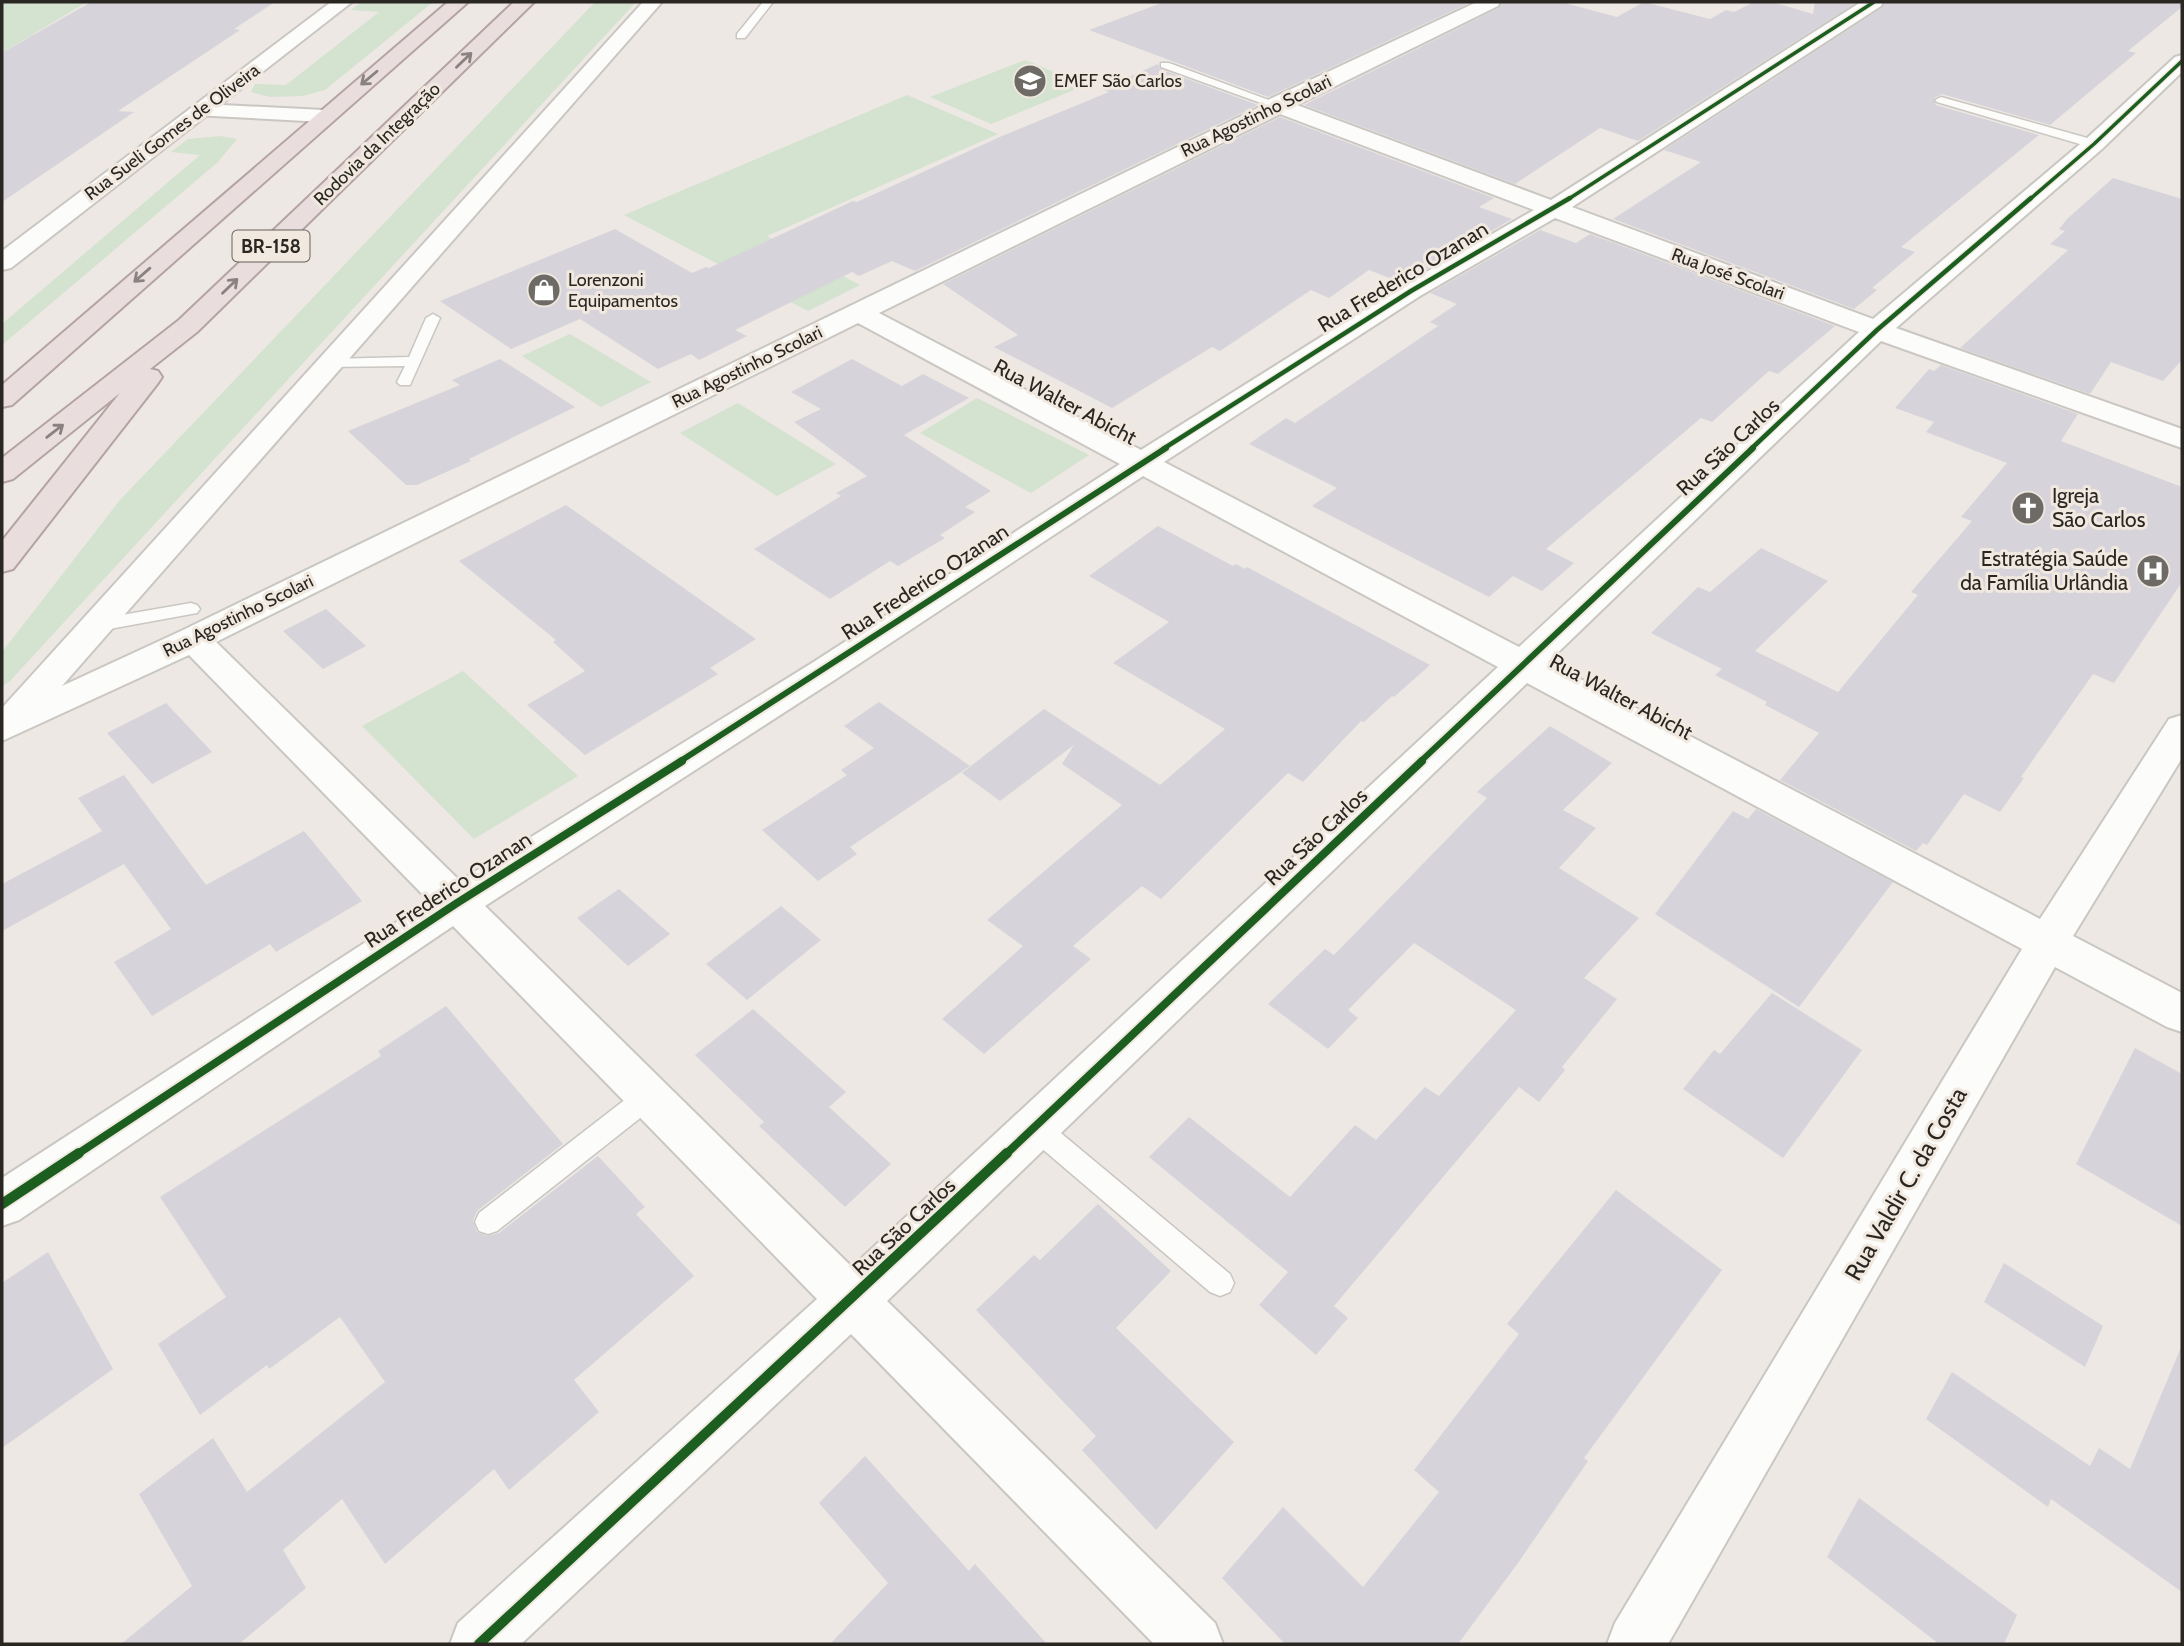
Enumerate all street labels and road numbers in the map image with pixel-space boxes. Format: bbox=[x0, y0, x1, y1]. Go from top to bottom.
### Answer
street label: Rua Sueli Gomes de Oliveira bbox=[80, 59, 264, 205]
street label: Rua Agostinho Scolari bbox=[1177, 70, 1335, 162]
street label: Rodovia da Integração bbox=[309, 78, 445, 210]
street label: Rua Frederico Ozanan bbox=[1313, 216, 1492, 337]
road number: BR-158 bbox=[232, 230, 310, 262]
street label: Rua José Scolari bbox=[1669, 243, 1787, 305]
street label: Rua Agostinho Scolari bbox=[668, 321, 826, 413]
street label: Rua Walter Abicht bbox=[990, 353, 1141, 450]
street label: Rua São Carlos bbox=[1671, 392, 1785, 501]
street label: Rua Frederico Ozanan bbox=[837, 518, 1013, 645]
street label: Rua Agostinho Scolari bbox=[159, 570, 317, 662]
street label: Rua Walter Abicht bbox=[1546, 648, 1697, 745]
street label: Rua São Carlos bbox=[1259, 782, 1373, 891]
street label: Rua Frederico Ozanan bbox=[360, 826, 536, 953]
street label: Rua Valdir C. da Costa bbox=[1838, 1082, 1973, 1286]
street label: Rua São Carlos bbox=[847, 1172, 961, 1281]

